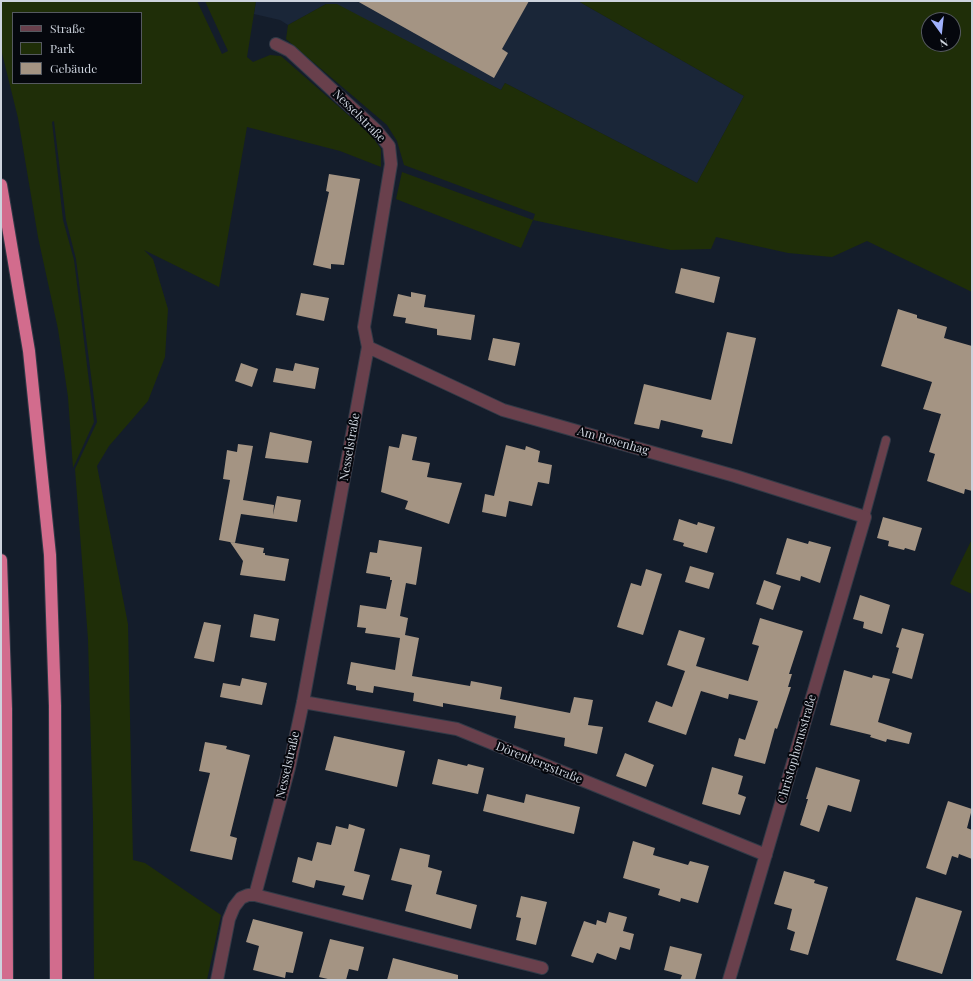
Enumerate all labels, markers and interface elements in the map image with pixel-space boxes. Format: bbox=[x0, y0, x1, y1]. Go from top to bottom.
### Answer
legend bbox=[12, 12, 142, 84]
north arrow bbox=[921, 12, 961, 52]
text: Straße bbox=[50, 20, 85, 36]
text: N bbox=[938, 35, 950, 51]
text: Park bbox=[50, 40, 75, 56]
text: Gebäude bbox=[50, 60, 97, 76]
street label: Nesselstraße bbox=[330, 87, 388, 145]
street label: Nesselstraße bbox=[337, 412, 363, 482]
street label: Am Rosenhag bbox=[576, 424, 650, 458]
street label: Christophorusstraße bbox=[775, 693, 819, 805]
street label: Nesselstraße bbox=[273, 730, 303, 800]
street label: Dörenbergstraße bbox=[494, 739, 584, 787]

